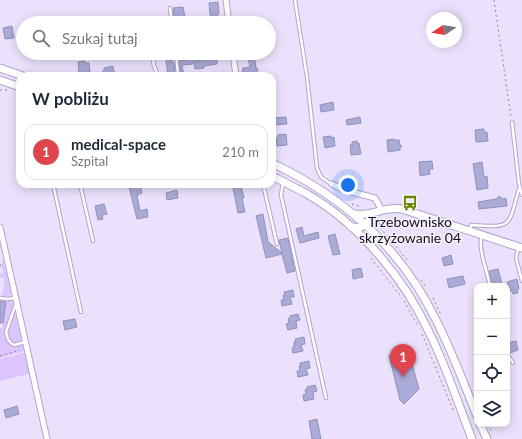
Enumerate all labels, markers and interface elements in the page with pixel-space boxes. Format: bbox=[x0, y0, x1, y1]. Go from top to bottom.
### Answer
north arrow bbox=[426, 12, 462, 48]
search box bbox=[16, 16, 276, 60]
icon: search bbox=[30, 27, 52, 49]
text: Szukaj tutaj bbox=[62, 29, 138, 47]
text: W pobliżu bbox=[32, 88, 109, 109]
text: medical-space bbox=[71, 135, 166, 153]
text: 1 bbox=[42, 144, 50, 160]
text: 210 m bbox=[222, 144, 259, 160]
text: Szpital bbox=[71, 153, 108, 169]
your location bbox=[338, 175, 358, 195]
bus stop icon: Trzebownisko skrzyżowanie 04 bbox=[401, 194, 419, 212]
place label: Trzebownisko skrzyżowanie 04 bbox=[359, 213, 461, 246]
map controls bbox=[474, 283, 510, 427]
button: + bbox=[474, 283, 510, 319]
button: − bbox=[474, 319, 510, 355]
pin: 1 bbox=[390, 344, 416, 377]
button: locate bbox=[474, 355, 510, 391]
button: layers bbox=[474, 391, 510, 427]

